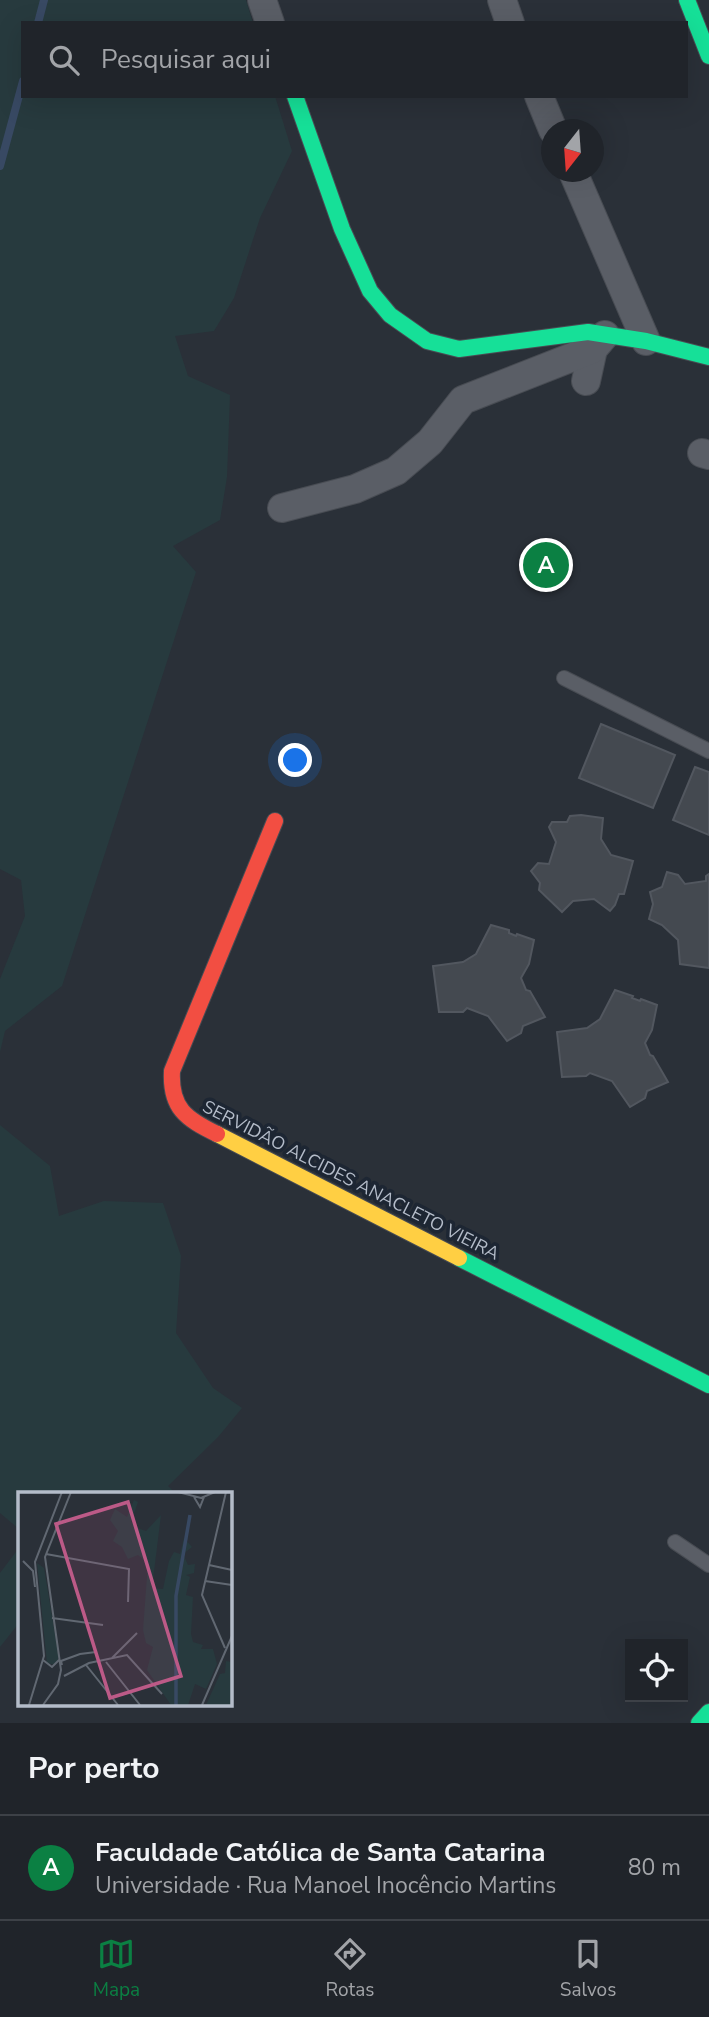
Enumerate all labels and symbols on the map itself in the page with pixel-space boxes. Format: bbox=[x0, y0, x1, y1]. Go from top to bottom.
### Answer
north arrow bbox=[541, 119, 604, 182]
pin: A bbox=[523, 539, 569, 591]
your location bbox=[278, 743, 312, 777]
street label: SERVIDÃO ALCIDES ANACLETO VIEIRA bbox=[198, 1094, 504, 1266]
inset map bbox=[18, 1492, 231, 1706]

